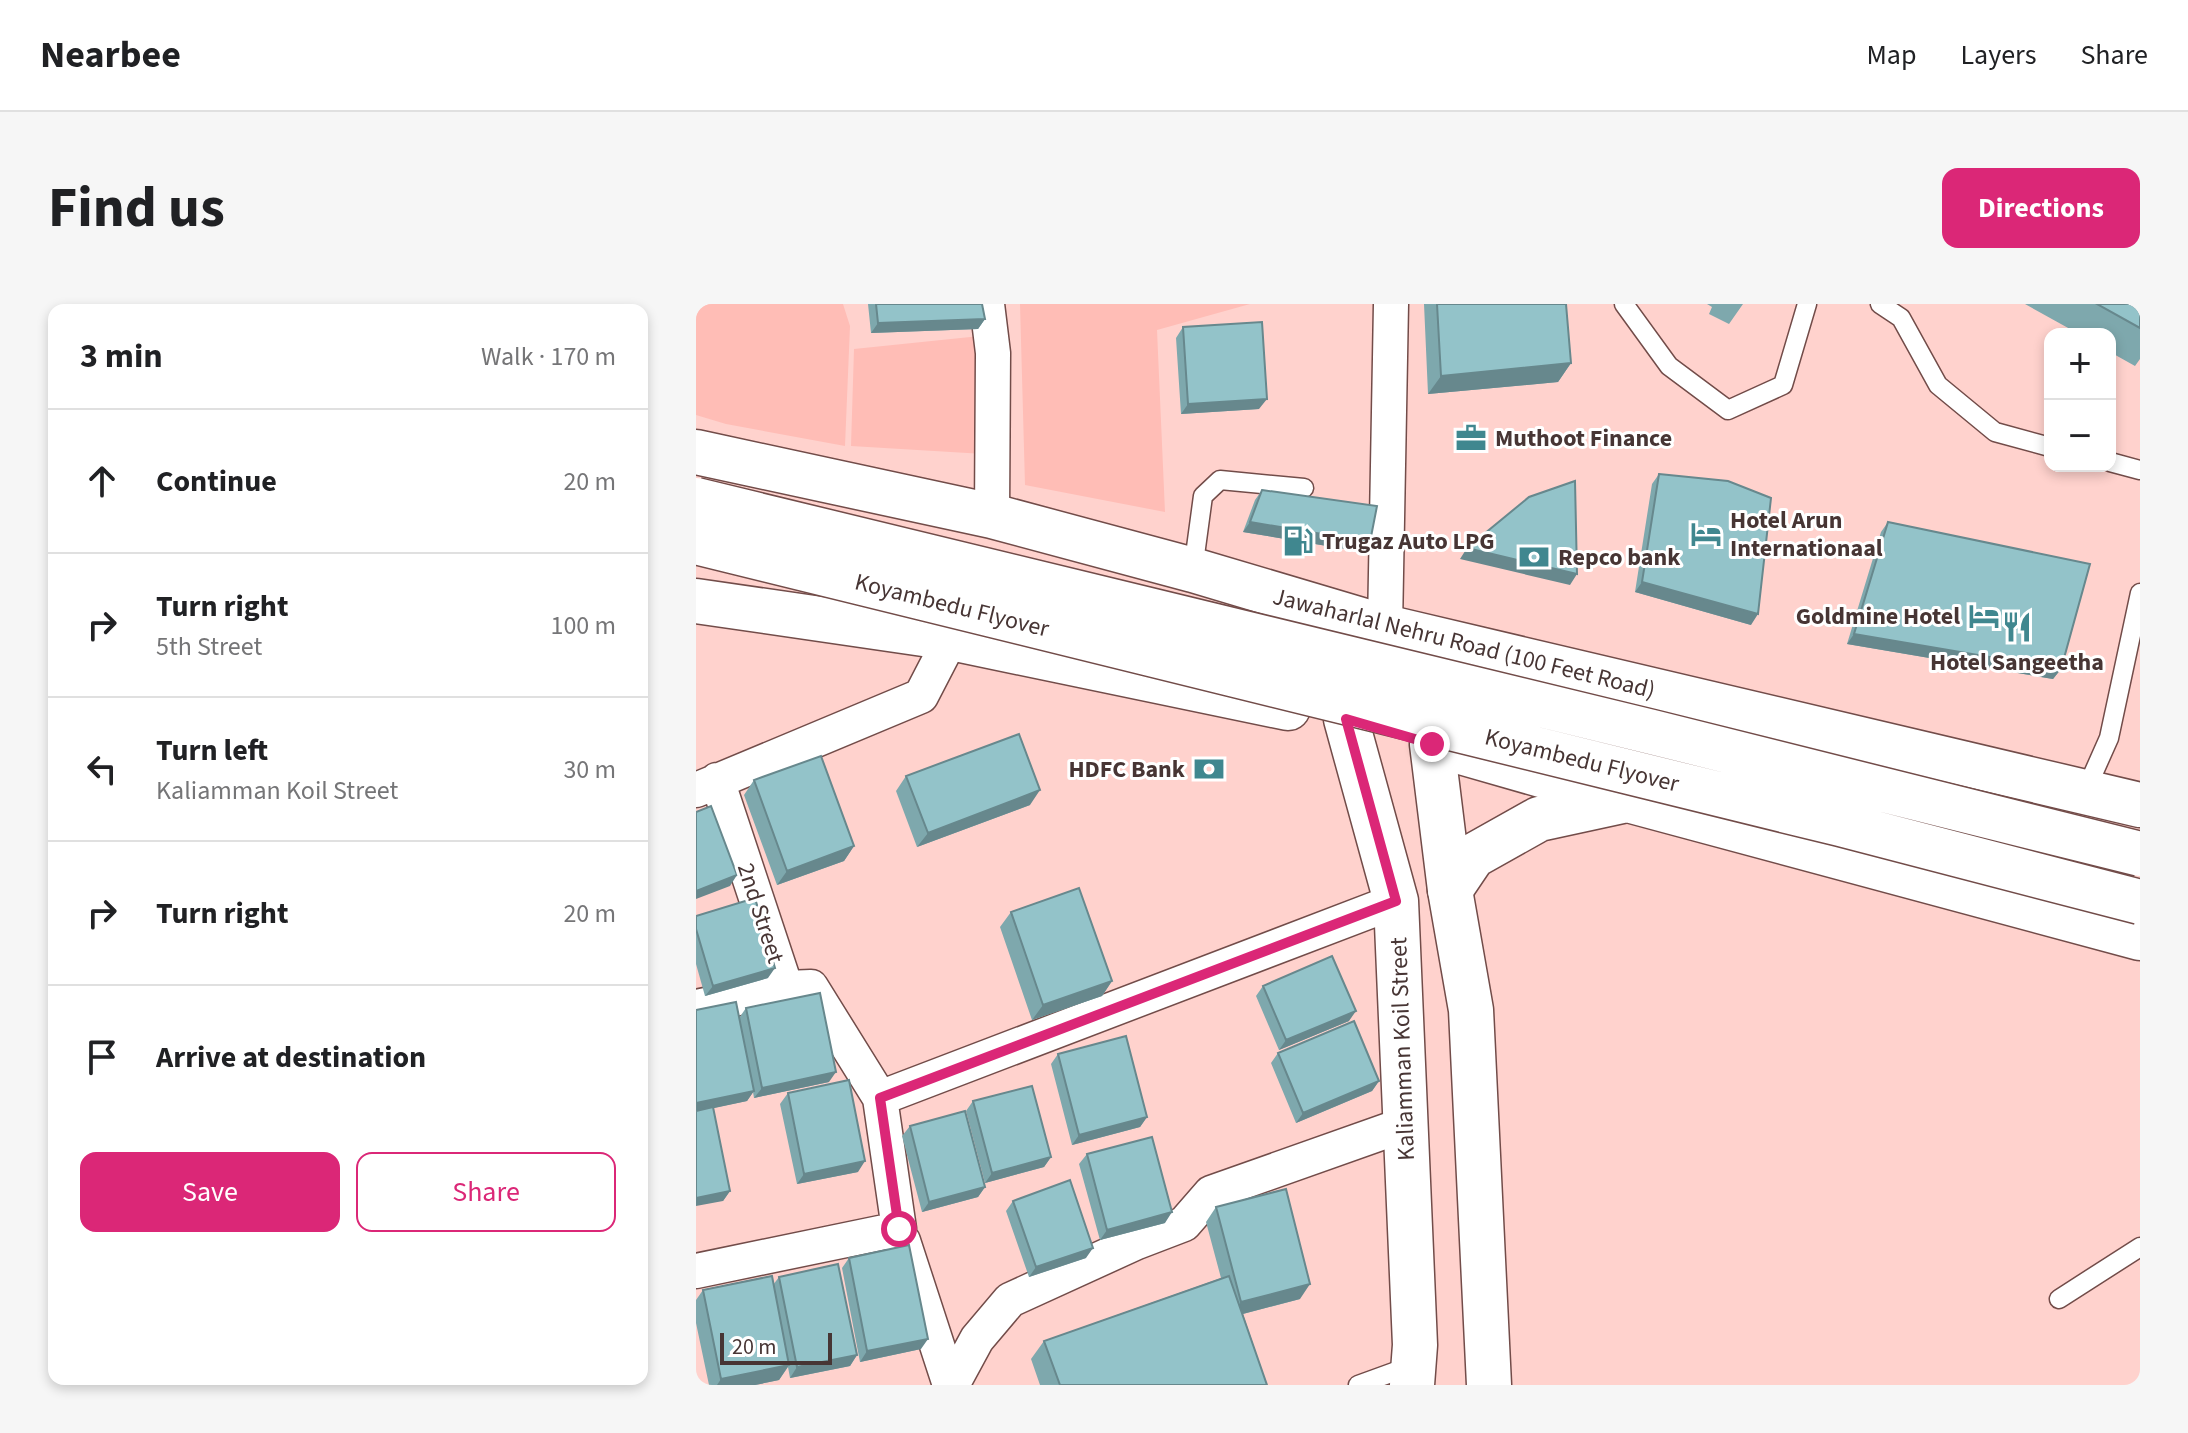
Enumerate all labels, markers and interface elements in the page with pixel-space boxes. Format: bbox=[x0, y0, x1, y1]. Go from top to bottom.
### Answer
text: Nearbee bbox=[40, 28, 181, 82]
text: Map bbox=[1866, 35, 1916, 75]
text: Layers bbox=[1960, 35, 2036, 75]
text: Share bbox=[2080, 35, 2148, 75]
button: Directions bbox=[1942, 168, 2140, 248]
text: Find us bbox=[48, 169, 225, 248]
map controls bbox=[2044, 328, 2116, 472]
button: + bbox=[2044, 328, 2116, 400]
text: 3 min bbox=[80, 332, 163, 381]
text: Walk · 170 m bbox=[481, 338, 616, 375]
button: − bbox=[2044, 400, 2116, 472]
office icon: Muthoot Finance bbox=[1454, 421, 1488, 455]
place label: Muthoot Finance bbox=[1495, 421, 1672, 456]
icon: ahead bbox=[80, 459, 124, 503]
text: Continue bbox=[156, 460, 277, 503]
text: 20 m bbox=[563, 463, 616, 500]
place label: Hotel Arun Internationaal bbox=[1730, 503, 1883, 566]
hotel icon: Hotel Arun Internationaal bbox=[1689, 517, 1723, 551]
fuel station icon: Trugaz Auto LPG bbox=[1281, 524, 1315, 558]
place label: Trugaz Auto LPG bbox=[1322, 524, 1495, 559]
bank icon: Repco bank bbox=[1517, 540, 1551, 574]
place label: Repco bank bbox=[1558, 540, 1681, 575]
street label: Koyambedu Flyover bbox=[851, 564, 1053, 647]
street label: Jawaharlal Nehru Road (100 Feet Road) bbox=[1269, 579, 1659, 708]
text: Turn right bbox=[156, 585, 288, 628]
place label: Goldmine Hotel bbox=[1796, 599, 1960, 634]
hotel icon: Goldmine Hotel bbox=[1967, 599, 2001, 633]
icon: right bbox=[80, 603, 124, 647]
text: 100 m bbox=[550, 607, 616, 644]
restaurant icon: Hotel Sangeetha bbox=[2000, 610, 2034, 644]
text: 5th Street bbox=[156, 628, 262, 665]
place label: Hotel Sangeetha bbox=[1930, 645, 2104, 680]
street label: Koyambedu Flyover bbox=[1481, 719, 1683, 802]
route end bbox=[1414, 726, 1450, 762]
text: Turn left bbox=[156, 729, 268, 772]
icon: left bbox=[80, 747, 124, 791]
text: 30 m bbox=[563, 751, 616, 788]
place label: HDFC Bank bbox=[1068, 752, 1186, 787]
bank icon: HDFC Bank bbox=[1192, 752, 1226, 786]
text: Kaliamman Koil Street bbox=[156, 772, 398, 809]
street label: 2nd Street bbox=[728, 859, 793, 968]
icon: right bbox=[80, 891, 124, 935]
text: Turn right bbox=[156, 892, 288, 935]
text: 20 m bbox=[563, 895, 616, 932]
street label: Kaliamman Koil Street bbox=[1381, 937, 1424, 1161]
icon: arrive bbox=[80, 1035, 124, 1079]
text: Arrive at destination bbox=[156, 1036, 426, 1079]
button: Save bbox=[80, 1152, 340, 1232]
button: Share bbox=[356, 1152, 616, 1232]
route start bbox=[881, 1211, 917, 1247]
scale bar bbox=[720, 1329, 832, 1365]
text: 20 m bbox=[732, 1331, 777, 1363]

